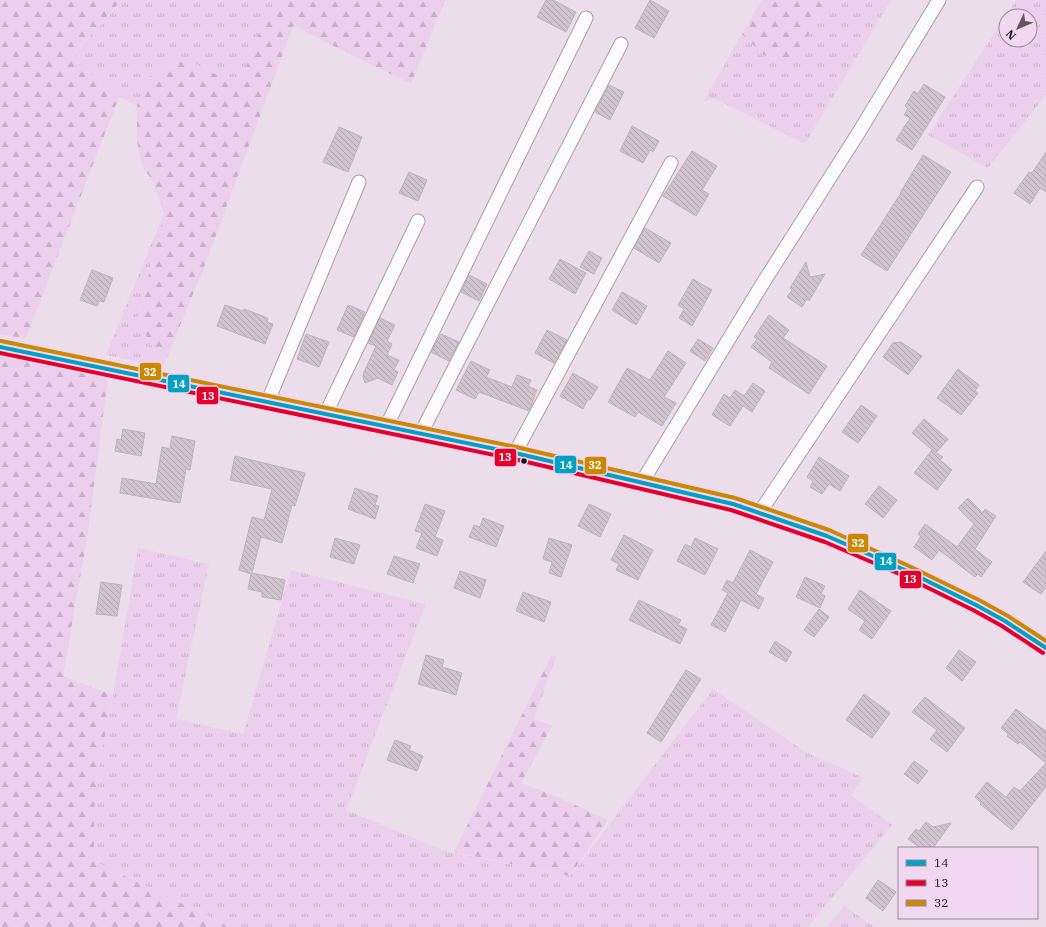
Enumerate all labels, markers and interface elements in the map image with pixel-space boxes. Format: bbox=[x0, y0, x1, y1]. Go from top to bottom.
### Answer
north arrow bbox=[998, 8, 1038, 48]
text: N bbox=[1003, 27, 1019, 43]
line badge: 32 bbox=[139, 362, 162, 381]
text: 32 bbox=[143, 365, 157, 379]
line badge: 14 bbox=[167, 374, 190, 393]
text: 14 bbox=[172, 377, 186, 391]
line badge: 13 bbox=[196, 386, 219, 405]
text: 13 bbox=[201, 389, 215, 403]
line badge: 13 bbox=[494, 448, 517, 467]
text: 13 bbox=[498, 450, 512, 464]
line badge: 14 bbox=[554, 455, 577, 474]
unlabelled marker bbox=[519, 456, 529, 466]
line badge: 32 bbox=[584, 456, 607, 475]
text: 14 bbox=[559, 458, 573, 472]
text: 32 bbox=[588, 458, 602, 472]
line badge: 32 bbox=[847, 533, 869, 553]
text: 32 bbox=[851, 536, 865, 550]
line badge: 14 bbox=[874, 552, 897, 571]
text: 14 bbox=[879, 554, 893, 568]
line badge: 13 bbox=[899, 570, 922, 589]
text: 13 bbox=[903, 572, 917, 586]
legend bbox=[898, 847, 1038, 919]
text: 14 bbox=[934, 855, 948, 870]
text: 13 bbox=[934, 875, 948, 890]
text: 32 bbox=[934, 895, 948, 910]

